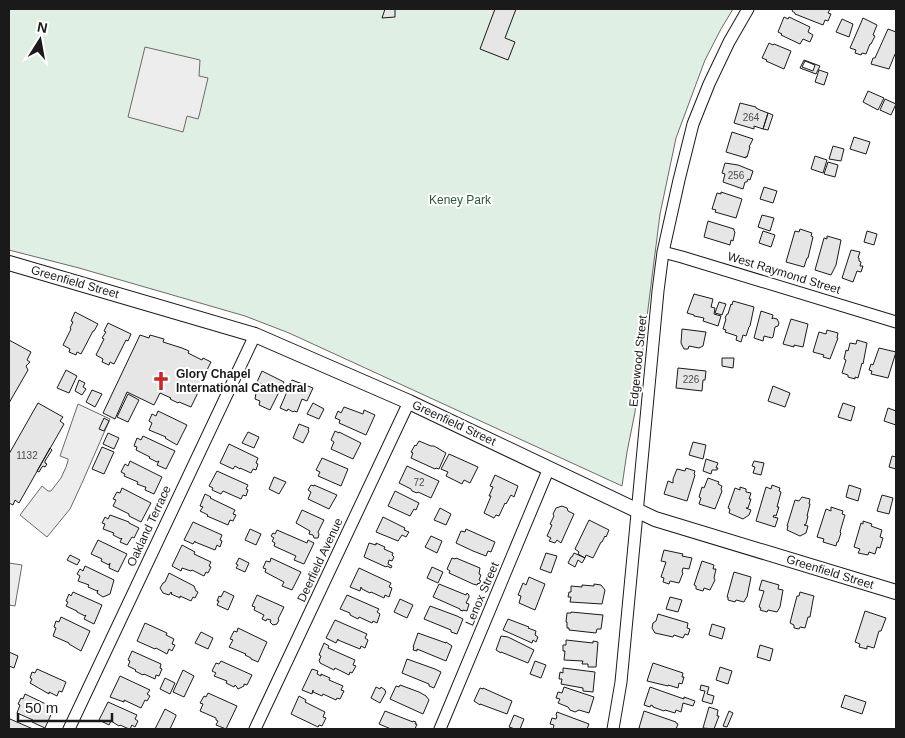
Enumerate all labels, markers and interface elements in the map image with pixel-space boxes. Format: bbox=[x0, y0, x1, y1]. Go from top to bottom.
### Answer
north arrow bbox=[15, 15, 65, 65]
text: N bbox=[36, 18, 49, 36]
house number: 264 bbox=[743, 112, 760, 123]
house number: 256 bbox=[728, 170, 745, 181]
park label: Keney Park bbox=[429, 193, 492, 207]
street label: West Raymond Street bbox=[726, 249, 843, 297]
street label: Greenfield Street bbox=[29, 263, 121, 301]
street label: Edgewood Street bbox=[626, 314, 650, 408]
place label: Glory Chapel International Cathedral bbox=[176, 367, 307, 395]
church icon: Glory Chapel International Cathedral bbox=[150, 370, 172, 392]
house number: 226 bbox=[683, 374, 700, 385]
street label: Greenfield Street bbox=[410, 397, 499, 449]
house number: 1132 bbox=[16, 450, 38, 461]
house number: 72 bbox=[413, 477, 425, 488]
street label: Oakland Terrace bbox=[124, 483, 174, 569]
street label: Deerfield Avenue bbox=[294, 515, 346, 604]
street label: Greenfield Street bbox=[785, 552, 876, 592]
street label: Lenox Street bbox=[462, 559, 502, 628]
scale bar bbox=[18, 690, 111, 722]
text: 50 m bbox=[25, 699, 58, 716]

